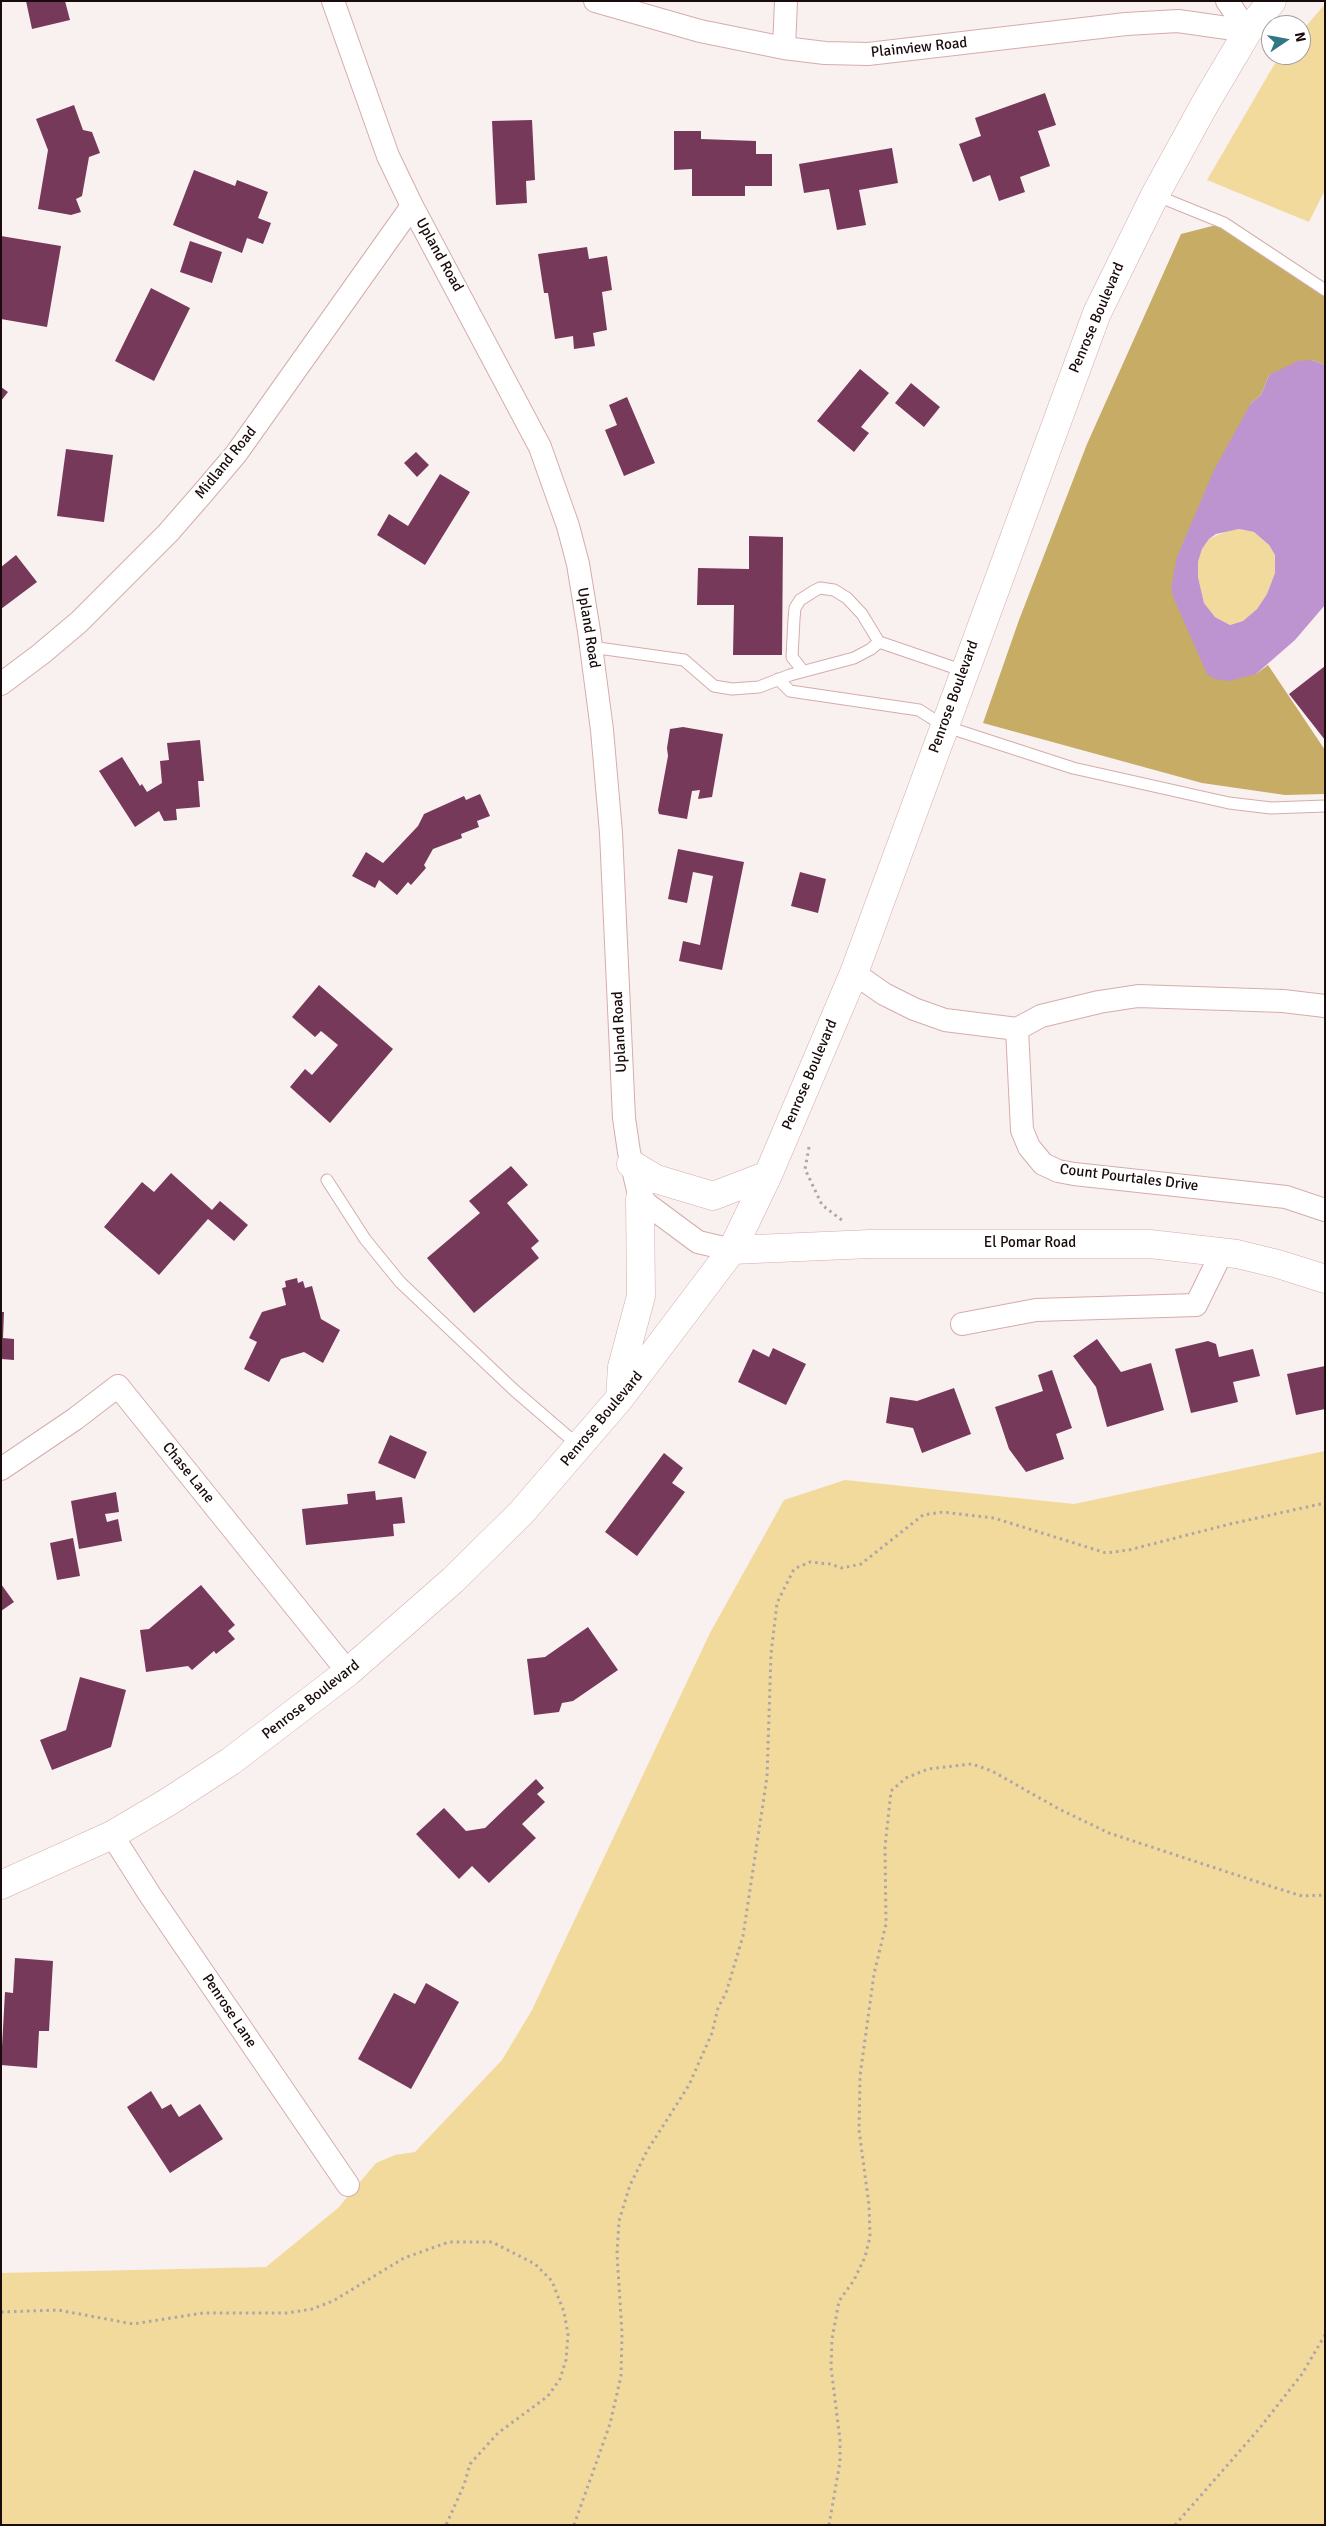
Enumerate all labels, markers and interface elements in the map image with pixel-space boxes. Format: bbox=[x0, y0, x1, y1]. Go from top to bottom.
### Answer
north arrow bbox=[1261, 15, 1311, 65]
text: N bbox=[1291, 30, 1310, 44]
street label: Plainview Road bbox=[870, 34, 968, 62]
street label: Upland Road bbox=[411, 215, 467, 295]
street label: Penrose Boulevard bbox=[1066, 260, 1128, 376]
street label: Midland Road bbox=[191, 423, 261, 503]
street label: Upland Road bbox=[573, 586, 603, 670]
street label: Penrose Boulevard bbox=[925, 638, 983, 756]
street label: Upland Road bbox=[609, 991, 631, 1073]
street label: Penrose Boulevard bbox=[779, 1017, 841, 1133]
street label: Count Pourtales Drive bbox=[1059, 1161, 1199, 1195]
street label: El Pomar Road bbox=[984, 1234, 1076, 1252]
street label: Penrose Boulevard bbox=[557, 1368, 647, 1470]
street label: Chase Lane bbox=[158, 1439, 218, 1507]
street label: Penrose Boulevard bbox=[259, 1656, 363, 1744]
street label: Penrose Lane bbox=[198, 1971, 260, 2051]

